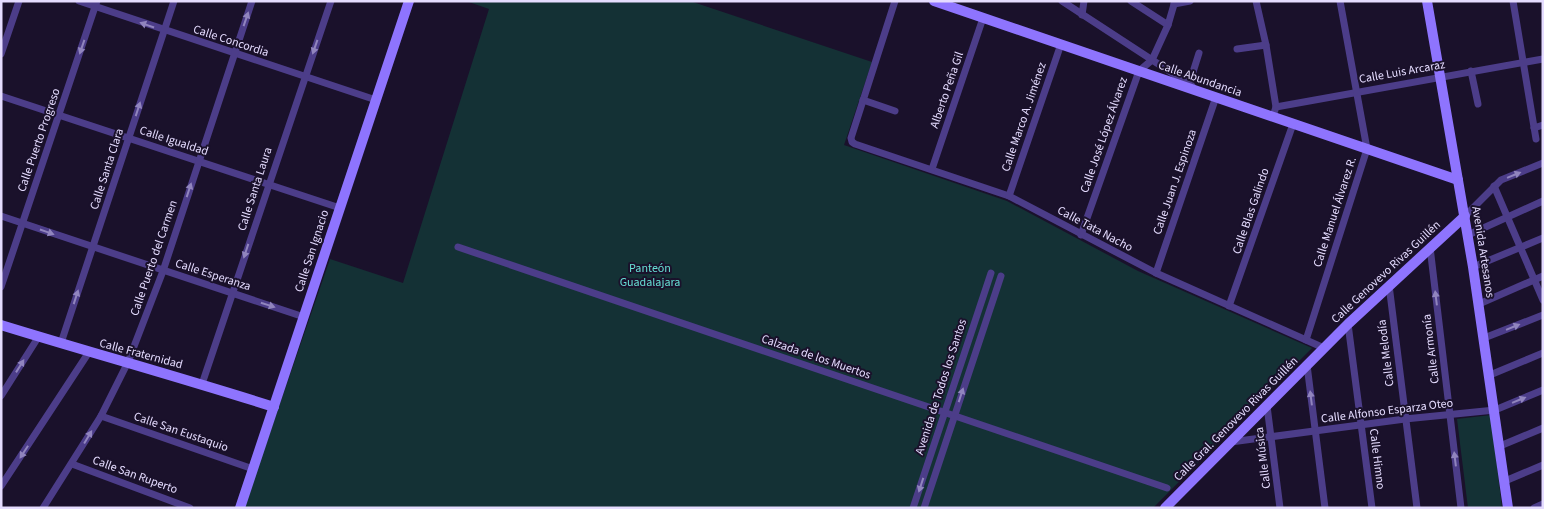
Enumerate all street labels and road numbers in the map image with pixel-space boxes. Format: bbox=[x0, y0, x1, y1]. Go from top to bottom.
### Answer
street label: Calle Concordia bbox=[191, 21, 271, 61]
street label: Alberto Peña Gil bbox=[926, 49, 968, 131]
street label: Calle Luis Arcaraz bbox=[1358, 56, 1446, 88]
street label: Calle Abundancia bbox=[1156, 57, 1244, 101]
street label: Calle Marco A. Jiménez bbox=[997, 60, 1051, 174]
street label: Calle José López Álvarez bbox=[1076, 75, 1132, 195]
street label: Calle Puerto Progreso bbox=[13, 86, 65, 194]
street label: Calle Igualdad bbox=[137, 122, 211, 160]
street label: Calle Santa Clara bbox=[86, 126, 128, 212]
street label: Calle Juan J. Espinoza bbox=[1149, 127, 1201, 237]
street label: Calle Santa Laura bbox=[233, 145, 277, 233]
street label: Calle Manuel Álvarez R. bbox=[1309, 155, 1361, 269]
street label: Calle Blas Galindo bbox=[1228, 166, 1274, 256]
street label: Calle Puerto del Carmen bbox=[126, 198, 182, 318]
street label: Calle Tata Nacho bbox=[1054, 202, 1136, 256]
street label: Avenida Artesanos bbox=[1467, 205, 1499, 299]
street label: Calle San Ignacio bbox=[291, 208, 333, 294]
street label: Calle Genovevo Rivas Guillén bbox=[1328, 217, 1444, 327]
street label: Calle Esperanza bbox=[173, 255, 253, 295]
street label: Calle Armonía bbox=[1418, 313, 1444, 385]
street label: Avenida de Todos los Santos bbox=[911, 317, 971, 457]
street label: Calle Melodía bbox=[1373, 319, 1399, 387]
street label: Calzada de los Muertos bbox=[759, 330, 873, 384]
street label: Calle Fraternidad bbox=[97, 335, 185, 373]
street label: Calle Gral. Genovevo Rivas Guillén bbox=[1170, 353, 1302, 485]
street label: Calle Alfonso Esparza Oteo bbox=[1320, 394, 1454, 428]
street label: Calle San Eustaquio bbox=[131, 408, 231, 456]
street label: Calle Música bbox=[1251, 426, 1275, 490]
street label: Calle Himno bbox=[1365, 428, 1389, 490]
street label: Calle San Ruperto bbox=[90, 452, 180, 498]

